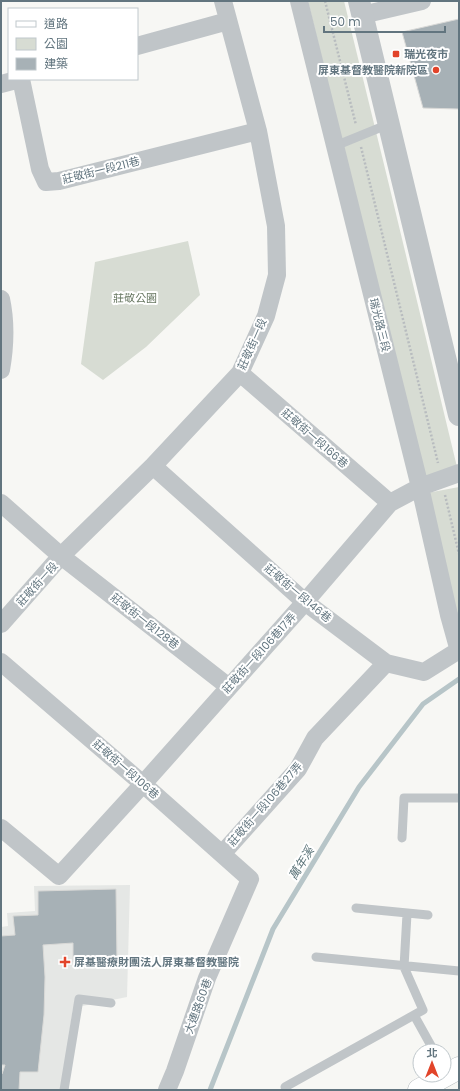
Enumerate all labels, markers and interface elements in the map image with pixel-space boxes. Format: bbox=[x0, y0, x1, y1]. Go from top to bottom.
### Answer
legend bbox=[8, 8, 138, 80]
scale bar bbox=[324, 8, 445, 34]
text: 50 m bbox=[330, 13, 361, 30]
text: 道路 bbox=[44, 15, 68, 32]
text: 公園 bbox=[44, 35, 68, 52]
place label: 瑞光夜市 bbox=[404, 46, 448, 62]
marker: 瑞光夜市 bbox=[391, 49, 401, 59]
text: 建築 bbox=[44, 55, 68, 72]
place label: 屏東基督教醫院新院區 bbox=[318, 62, 428, 78]
marker: 屏東基督教醫院新院區 bbox=[431, 65, 441, 75]
street label: 莊敬街一段211巷 bbox=[61, 153, 141, 187]
park label: 莊敬公園 bbox=[113, 290, 157, 306]
street label: 瑞光路三段 bbox=[366, 296, 394, 354]
street label: 莊敬街一段 bbox=[234, 316, 270, 372]
street label: 莊敬街一段166巷 bbox=[278, 405, 352, 471]
street label: 莊敬街一段 bbox=[13, 558, 61, 610]
street label: 莊敬街一段146巷 bbox=[261, 560, 335, 626]
street label: 莊敬街一段128巷 bbox=[107, 589, 183, 653]
street label: 莊敬街一段106巷17弄 bbox=[218, 609, 300, 697]
street label: 莊敬街一段106巷 bbox=[89, 736, 163, 802]
street label: 莊敬街一段106巷27弄 bbox=[224, 758, 306, 850]
water label: 萬年溪 bbox=[284, 841, 319, 883]
place label: 屏基醫療財團法人屏東基督教醫院 bbox=[74, 954, 239, 970]
marker: 屏基醫療財團法人屏東基督教醫院 bbox=[59, 956, 71, 968]
street label: 大連路60巷 bbox=[181, 976, 215, 1036]
north arrow bbox=[412, 1043, 452, 1083]
text: 北 bbox=[427, 1045, 438, 1061]

